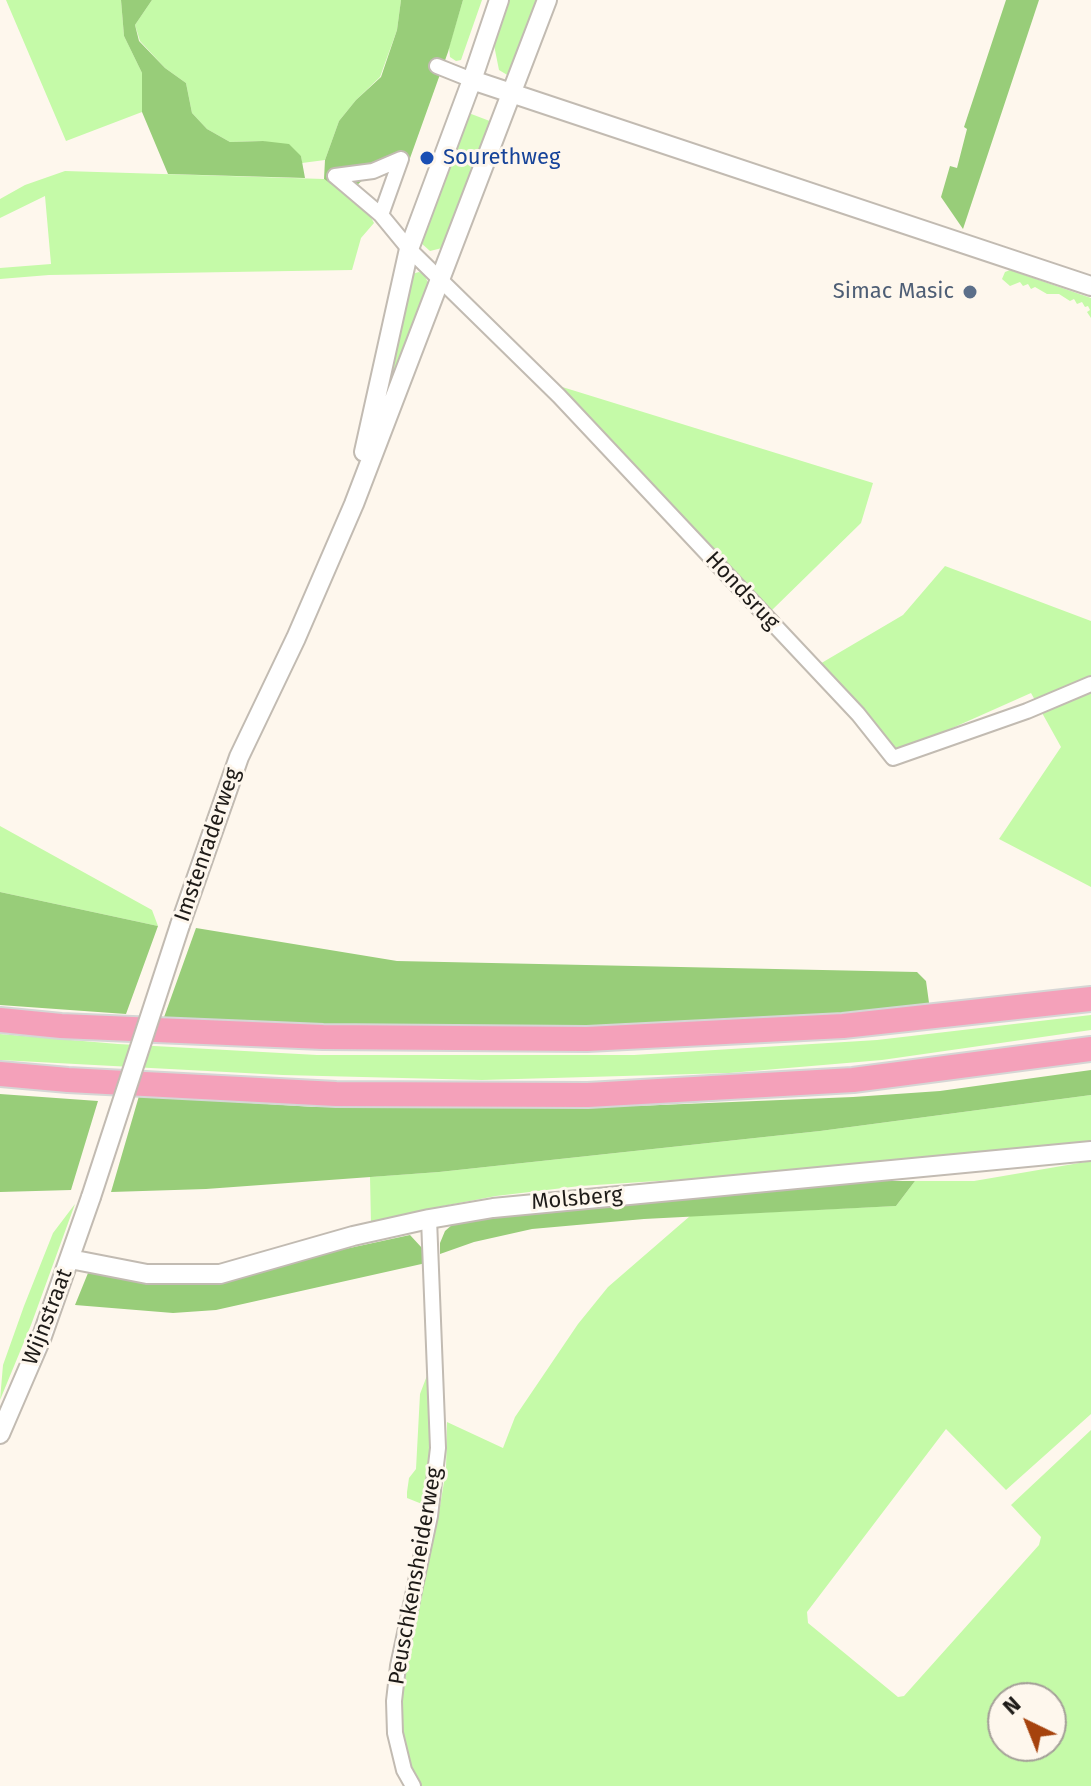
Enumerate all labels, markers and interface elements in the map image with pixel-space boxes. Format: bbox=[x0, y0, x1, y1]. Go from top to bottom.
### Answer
place label: Sourethweg bbox=[443, 145, 561, 171]
marker: Sourethweg bbox=[418, 149, 436, 167]
place label: Simac Masic bbox=[833, 279, 954, 305]
marker: Simac Masic bbox=[961, 283, 979, 301]
street label: Hondsrug bbox=[699, 547, 785, 635]
street label: Imstenraderweg bbox=[169, 765, 247, 925]
street label: Molsberg bbox=[530, 1182, 624, 1216]
street label: Wijnstraat bbox=[18, 1265, 78, 1369]
street label: Peuschkensheiderweg bbox=[384, 1465, 448, 1687]
north arrow bbox=[987, 1682, 1067, 1762]
text: N bbox=[997, 1691, 1026, 1720]

